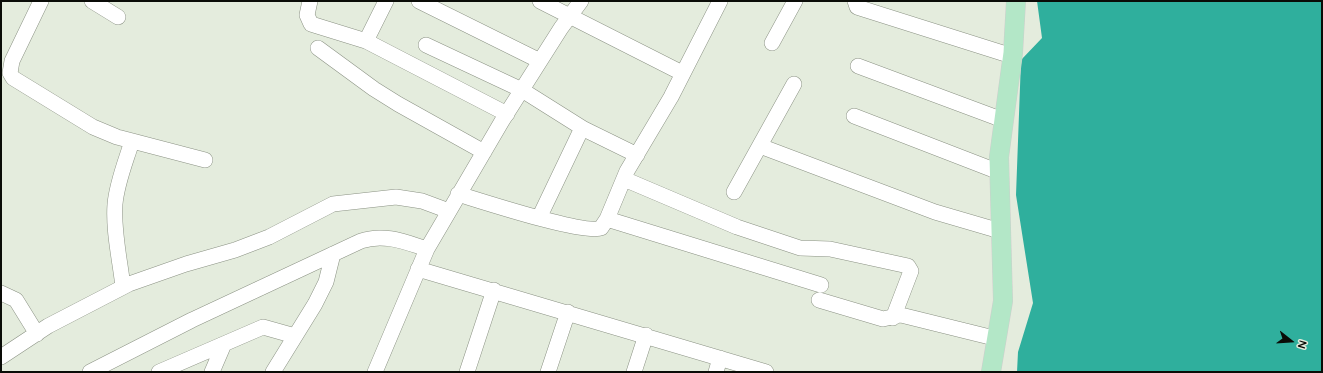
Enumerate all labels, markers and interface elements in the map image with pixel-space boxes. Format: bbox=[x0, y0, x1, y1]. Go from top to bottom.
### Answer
north arrow bbox=[1271, 321, 1311, 361]
text: N bbox=[1295, 339, 1310, 350]

